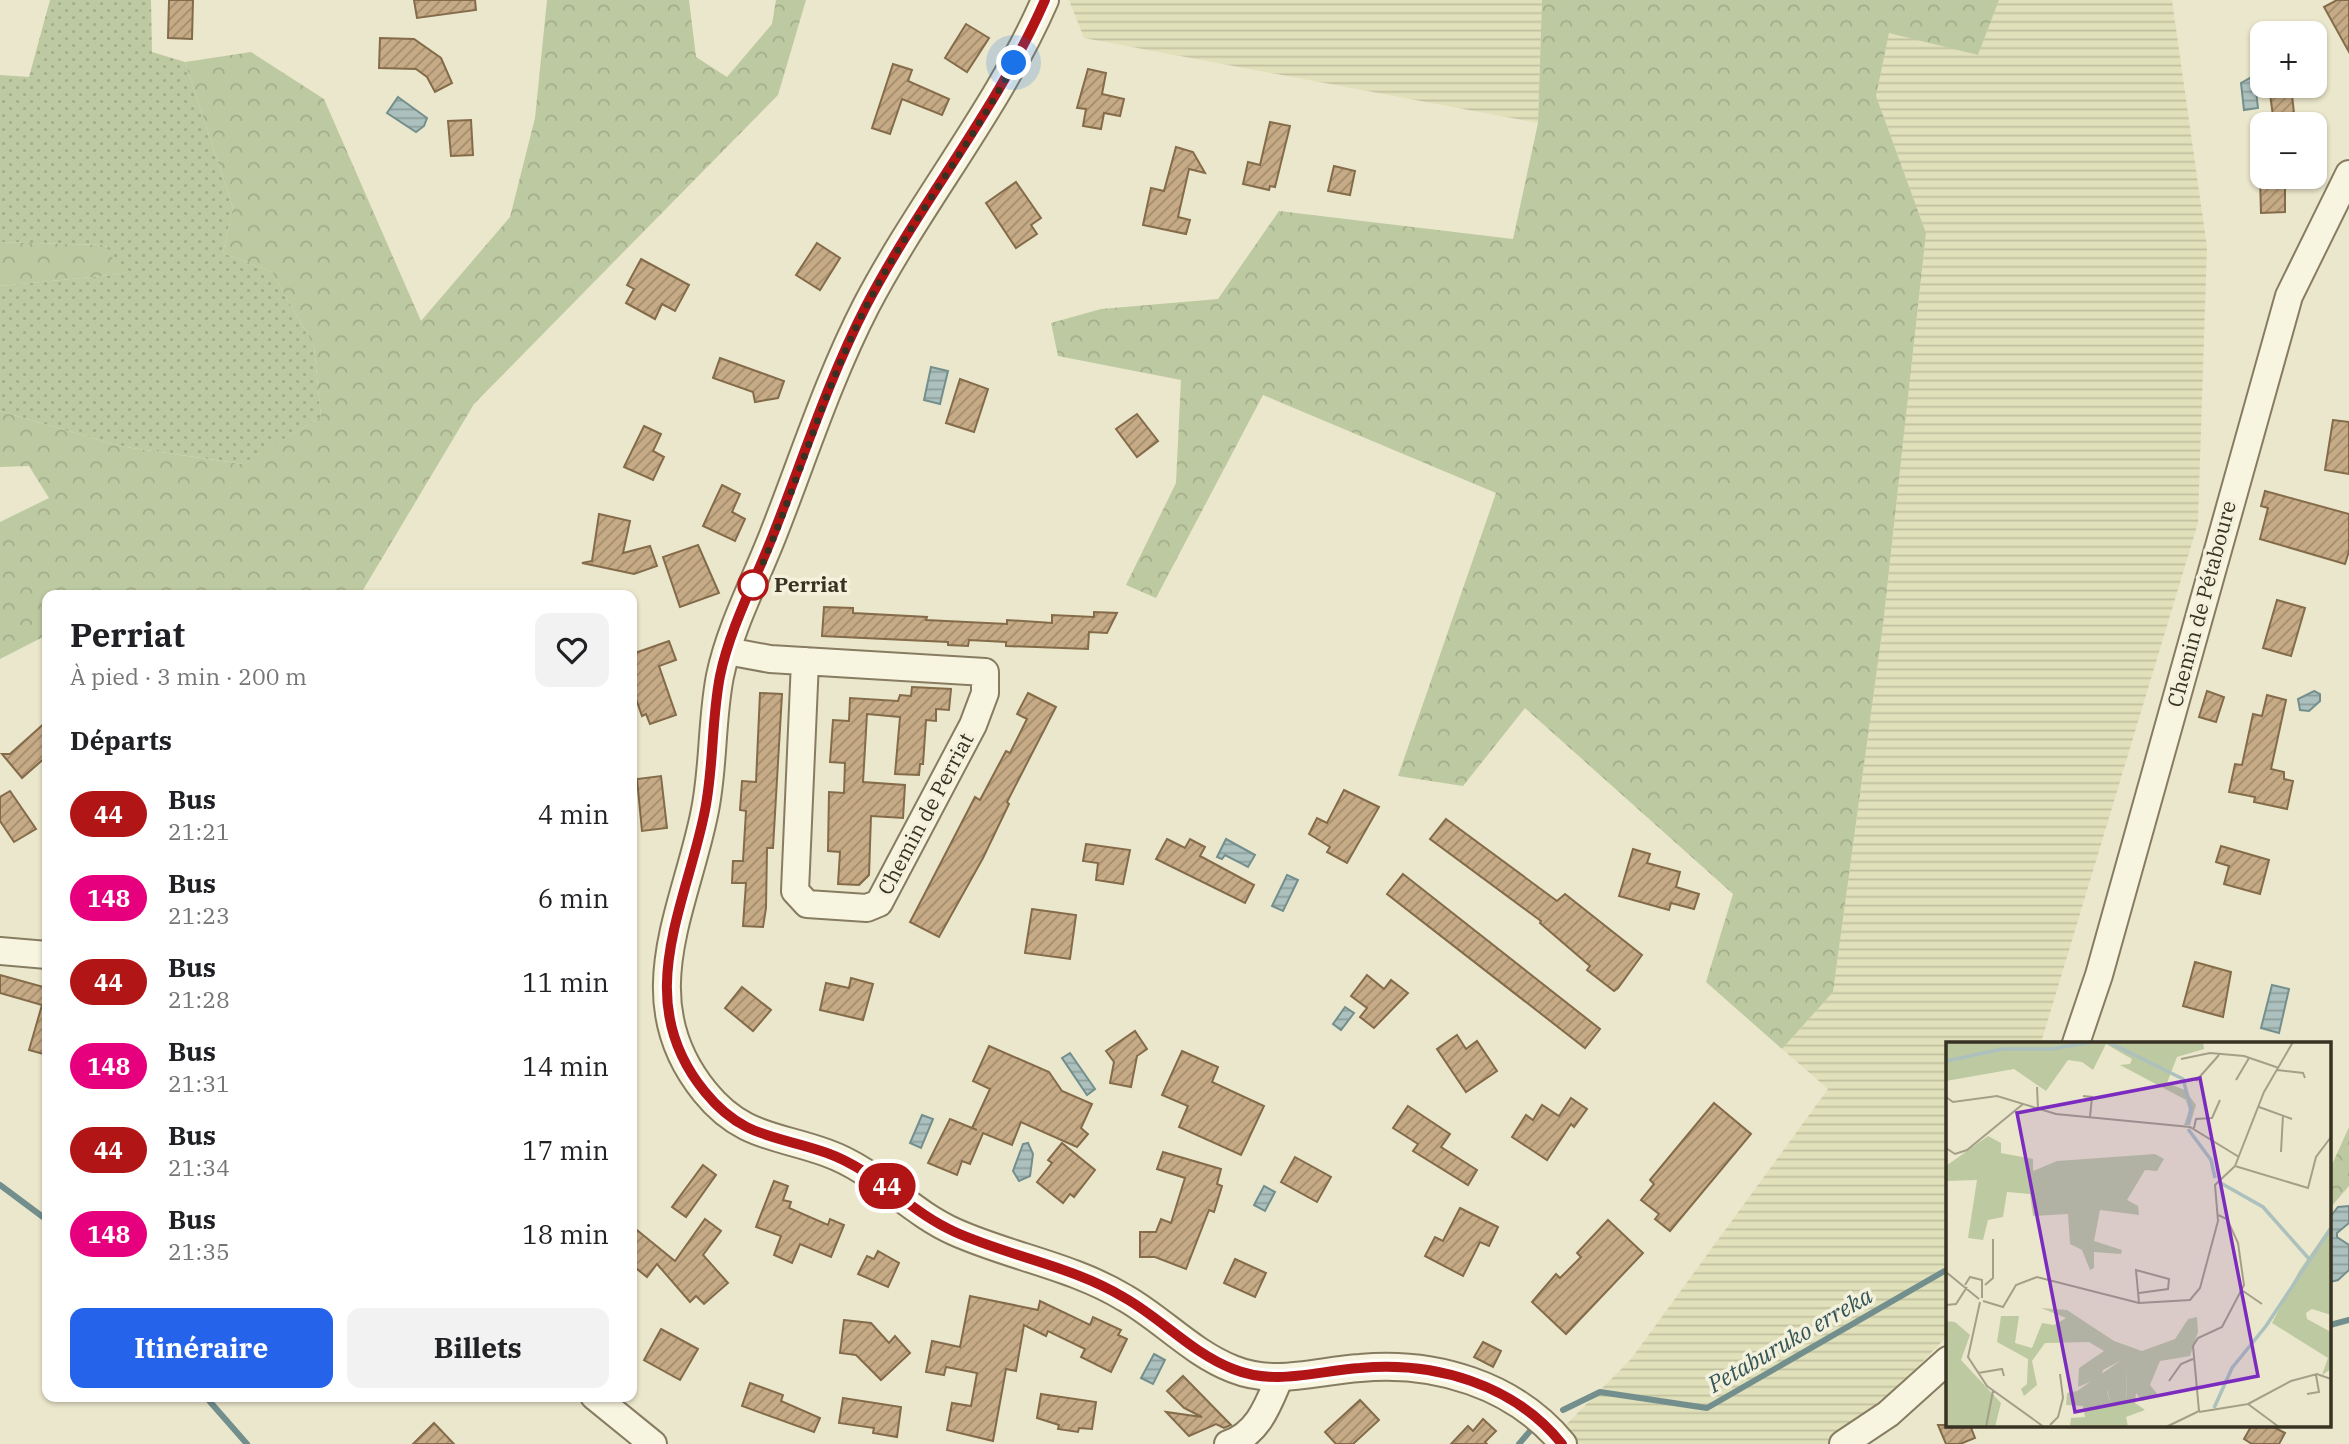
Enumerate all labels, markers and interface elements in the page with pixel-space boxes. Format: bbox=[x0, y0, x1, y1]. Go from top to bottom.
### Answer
map controls bbox=[2250, 21, 2327, 189]
button: + bbox=[2250, 21, 2327, 98]
your location bbox=[996, 45, 1031, 80]
button: − bbox=[2250, 112, 2327, 189]
street label: Chemin de Pétaboure bbox=[2160, 497, 2242, 710]
marker: Perriat bbox=[738, 570, 768, 600]
place label: Perriat bbox=[774, 570, 847, 598]
text: Perriat bbox=[70, 613, 185, 656]
button: heart bbox=[535, 613, 609, 687]
text: À pied · 3 min · 200 m bbox=[70, 661, 307, 691]
text: Départs bbox=[70, 723, 172, 757]
street label: Chemin de Perriat bbox=[871, 728, 980, 899]
text: Bus bbox=[168, 782, 216, 816]
text: 4 min bbox=[538, 797, 609, 831]
text: 44 bbox=[94, 798, 123, 830]
text: 21:21 bbox=[168, 816, 230, 846]
text: Bus bbox=[168, 866, 216, 900]
text: 6 min bbox=[538, 881, 609, 915]
text: 148 bbox=[87, 882, 130, 914]
text: 21:23 bbox=[168, 900, 230, 930]
text: Bus bbox=[168, 950, 216, 984]
text: 11 min bbox=[522, 965, 609, 999]
text: 44 bbox=[94, 966, 123, 998]
text: 21:28 bbox=[168, 984, 230, 1014]
text: Bus bbox=[168, 1034, 216, 1068]
inset map bbox=[1946, 1042, 2332, 1426]
text: 14 min bbox=[522, 1049, 609, 1083]
text: 148 bbox=[87, 1050, 130, 1082]
text: 21:31 bbox=[168, 1068, 230, 1098]
text: Bus bbox=[168, 1118, 216, 1152]
text: 17 min bbox=[522, 1133, 609, 1167]
text: 44 bbox=[94, 1134, 123, 1166]
text: 21:34 bbox=[168, 1152, 230, 1182]
line badge: 44 bbox=[856, 1163, 918, 1209]
text: 44 bbox=[873, 1170, 901, 1202]
text: Bus bbox=[168, 1202, 216, 1236]
text: 18 min bbox=[522, 1217, 609, 1251]
text: 148 bbox=[87, 1218, 130, 1250]
text: 21:35 bbox=[168, 1236, 230, 1266]
water label: Petaburuko erreka bbox=[1701, 1280, 1878, 1399]
button: Itinéraire bbox=[70, 1308, 333, 1388]
button: Billets bbox=[347, 1308, 609, 1388]

